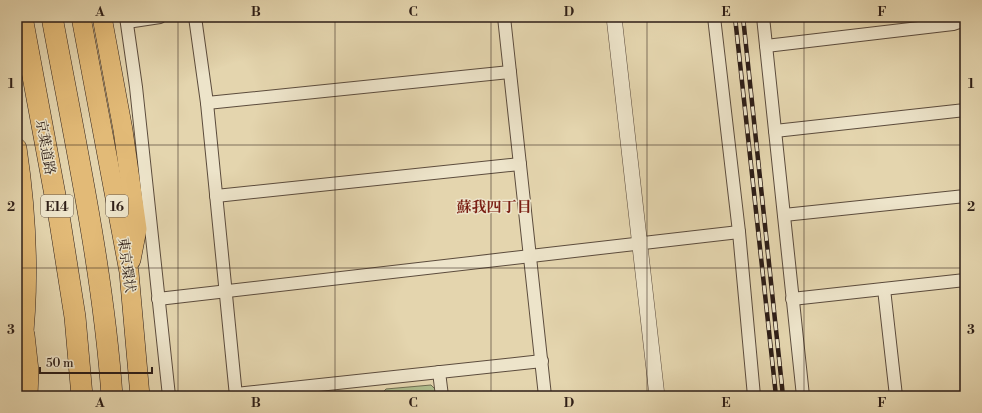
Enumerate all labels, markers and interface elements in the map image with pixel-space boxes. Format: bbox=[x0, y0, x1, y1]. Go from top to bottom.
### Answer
text: A bbox=[94, 4, 105, 20]
text: B bbox=[251, 4, 261, 20]
text: C bbox=[408, 4, 418, 20]
text: D bbox=[564, 4, 574, 20]
text: E bbox=[721, 4, 731, 20]
text: F bbox=[877, 4, 887, 20]
text: 1 bbox=[8, 76, 15, 92]
text: 1 bbox=[968, 76, 975, 92]
street label: 京葉道路 bbox=[31, 118, 59, 176]
road number: E14 bbox=[41, 195, 73, 217]
road number: 16 bbox=[106, 195, 128, 217]
district label: 蘇我四丁目 bbox=[456, 198, 532, 217]
text: 2 bbox=[7, 199, 15, 215]
text: 2 bbox=[967, 199, 975, 215]
street label: 東京環状 bbox=[113, 236, 139, 294]
text: 3 bbox=[7, 322, 15, 338]
text: 3 bbox=[967, 322, 975, 338]
scale bar bbox=[40, 349, 152, 375]
text: 50 m bbox=[46, 356, 74, 371]
text: A bbox=[94, 395, 105, 411]
text: B bbox=[251, 395, 261, 411]
text: C bbox=[408, 395, 418, 411]
text: D bbox=[564, 395, 574, 411]
text: E bbox=[721, 395, 731, 411]
text: F bbox=[877, 395, 887, 411]

